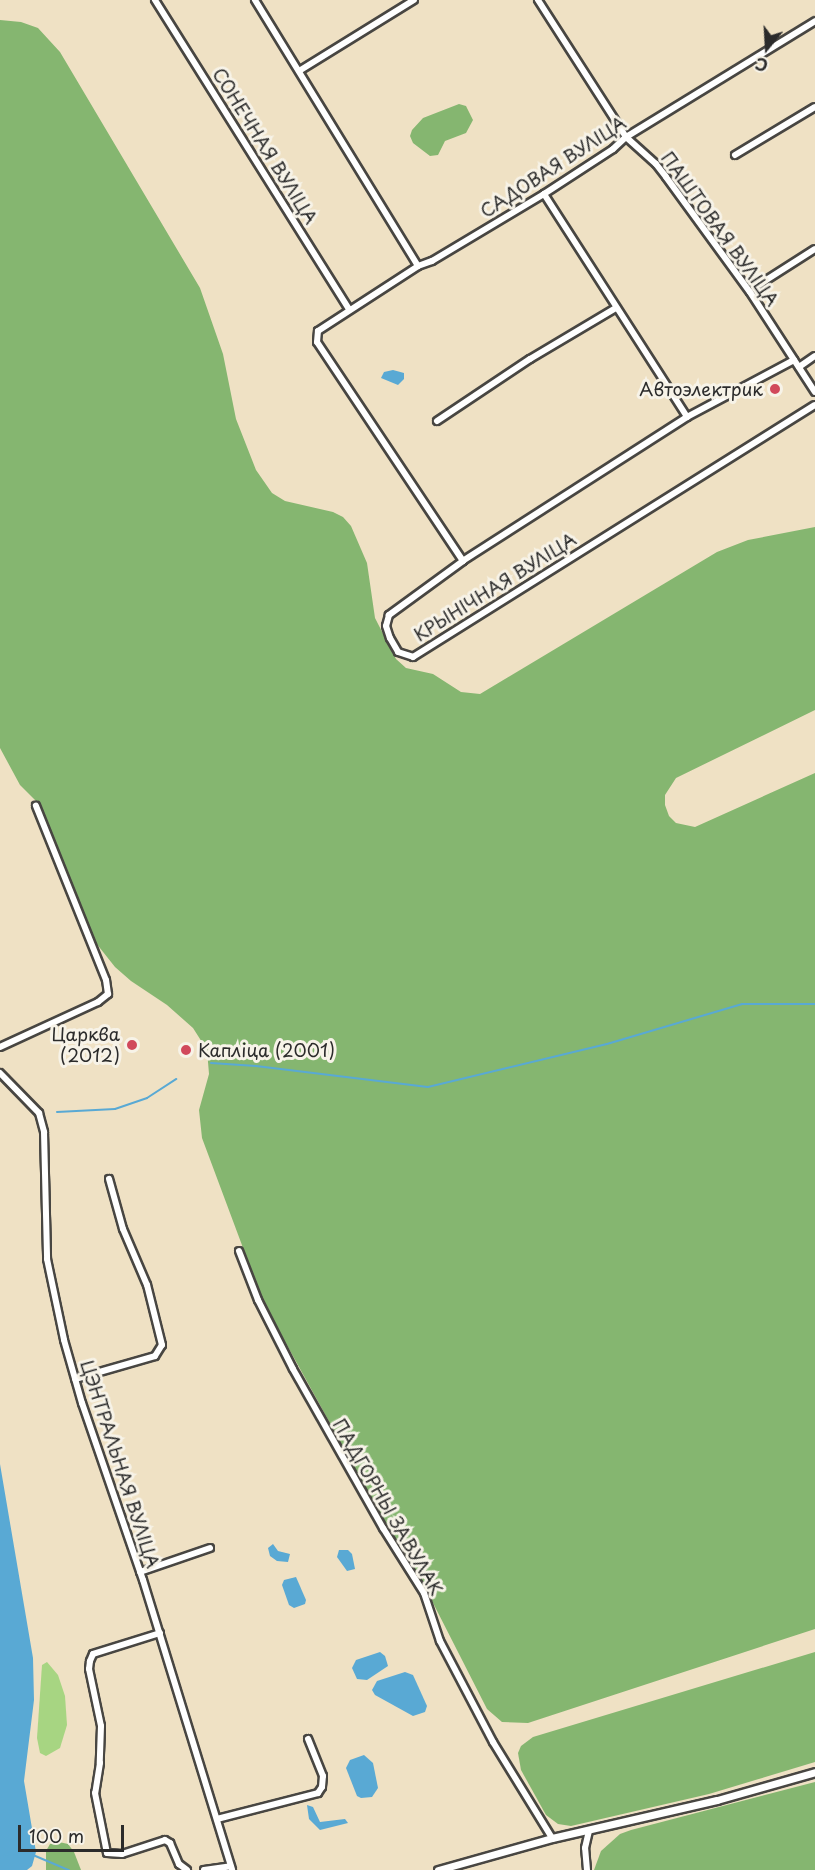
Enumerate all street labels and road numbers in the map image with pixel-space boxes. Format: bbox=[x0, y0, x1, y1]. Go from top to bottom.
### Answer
street label: СОНЕЧНАЯ ВУЛІЦА bbox=[208, 64, 322, 228]
street label: САДОВАЯ ВУЛІЦА bbox=[476, 112, 630, 222]
street label: ПАШТОВАЯ ВУЛІЦА bbox=[657, 148, 783, 310]
street label: КРЫНІЧНАЯ ВУЛІЦА bbox=[410, 528, 580, 646]
street label: ЦЭНТРАЛЬНАЯ ВУЛІЦА bbox=[76, 1357, 164, 1571]
street label: ПАДГОРНЫ ЗАВУЛАК bbox=[329, 1415, 447, 1599]

